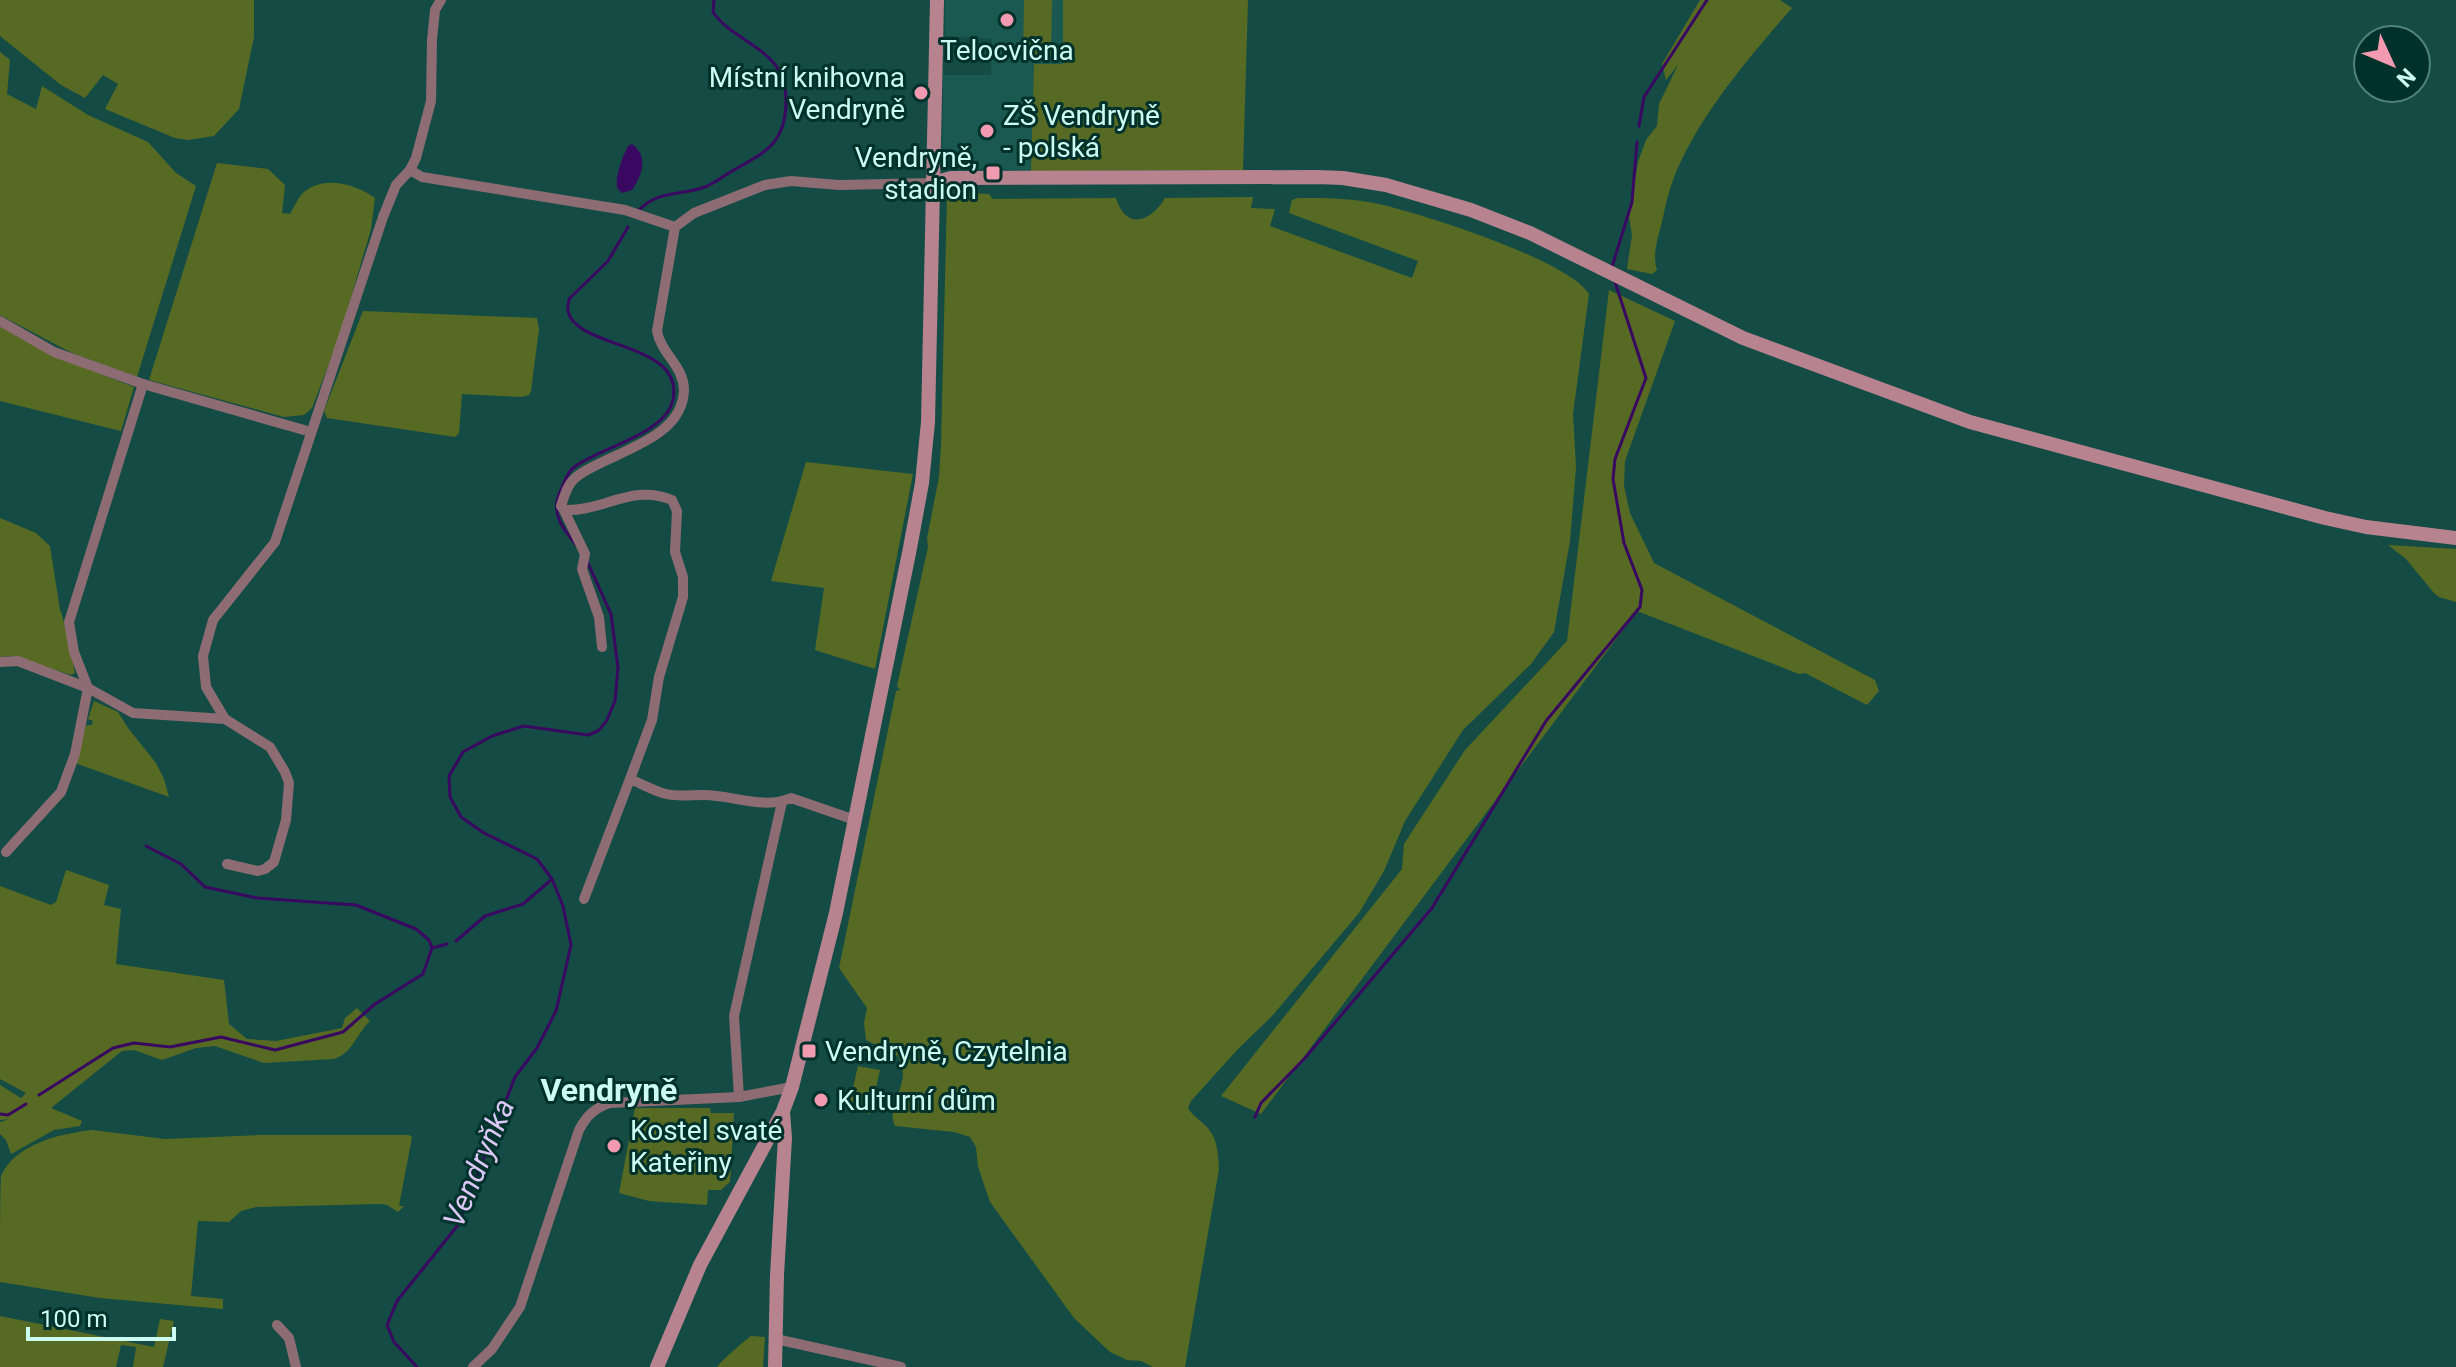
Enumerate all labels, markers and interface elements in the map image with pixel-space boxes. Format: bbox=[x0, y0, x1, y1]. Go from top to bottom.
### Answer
marker: Telocvična bbox=[998, 11, 1016, 29]
north arrow bbox=[2352, 24, 2432, 104]
place label: Telocvična bbox=[940, 34, 1074, 67]
place label: Místní knihovna Vendryně bbox=[709, 61, 905, 126]
text: N bbox=[2392, 63, 2420, 92]
marker: Místní knihovna Vendryně bbox=[912, 84, 930, 102]
place label: ZŠ Vendryně - polská bbox=[1003, 99, 1160, 164]
marker: ZŠ Vendryně - polská bbox=[978, 122, 996, 140]
place label: Vendryně, stadion bbox=[855, 141, 977, 206]
marker: Vendryně, stadion bbox=[984, 164, 1002, 182]
place label: Vendryně, Czytelnia bbox=[825, 1035, 1068, 1068]
marker: Vendryně, Czytelnia bbox=[800, 1042, 818, 1060]
district label: Vendryně bbox=[541, 1071, 677, 1109]
place label: Kulturní dům bbox=[837, 1084, 996, 1117]
marker: Kulturní dům bbox=[812, 1091, 830, 1109]
water label: Vendryňka bbox=[436, 1093, 521, 1232]
place label: Kostel svaté Kateřiny bbox=[630, 1114, 782, 1179]
marker: Kostel svaté Kateřiny bbox=[605, 1137, 623, 1155]
scale bar bbox=[28, 1291, 174, 1341]
text: 100 m bbox=[40, 1305, 107, 1333]

